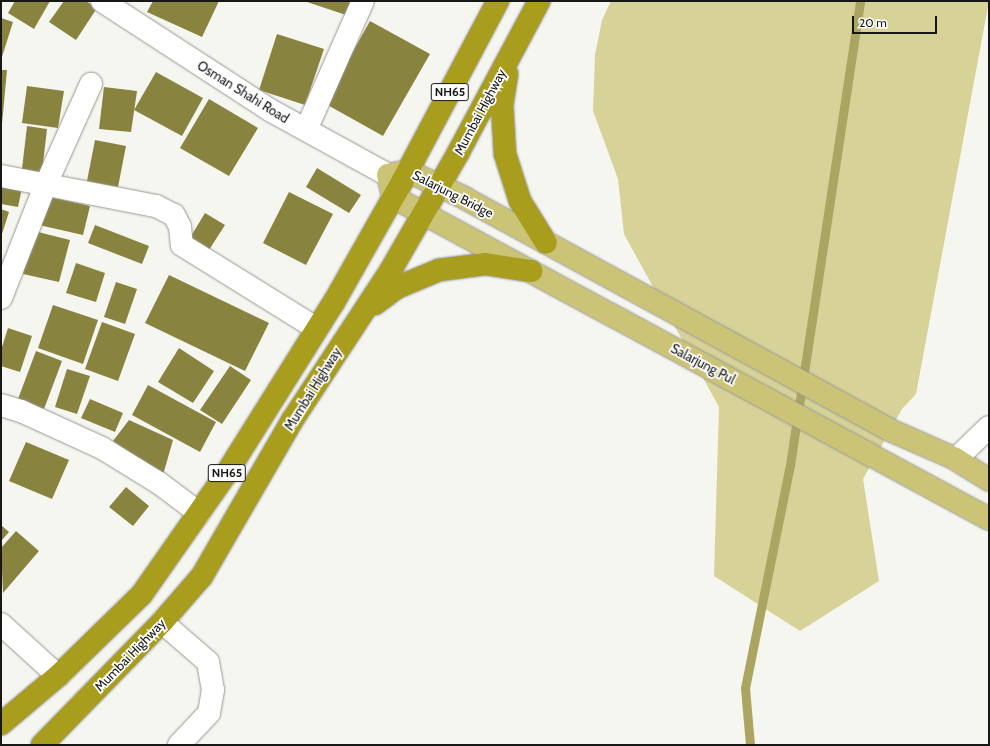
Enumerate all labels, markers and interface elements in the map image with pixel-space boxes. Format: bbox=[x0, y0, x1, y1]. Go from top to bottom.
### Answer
scale bar bbox=[854, 8, 939, 34]
text: 20 m bbox=[859, 15, 887, 30]
street label: Osman Shahi Road bbox=[194, 58, 292, 126]
street label: Mumbai Highway bbox=[451, 66, 509, 158]
road number: NH65 bbox=[430, 82, 470, 102]
street label: Salarjung Bridge bbox=[410, 167, 496, 221]
street label: Salarjung Pul bbox=[668, 341, 738, 387]
street label: Mumbai Highway bbox=[281, 345, 345, 433]
road number: NH65 bbox=[207, 463, 247, 483]
street label: Mumbai Highway bbox=[91, 615, 169, 695]

